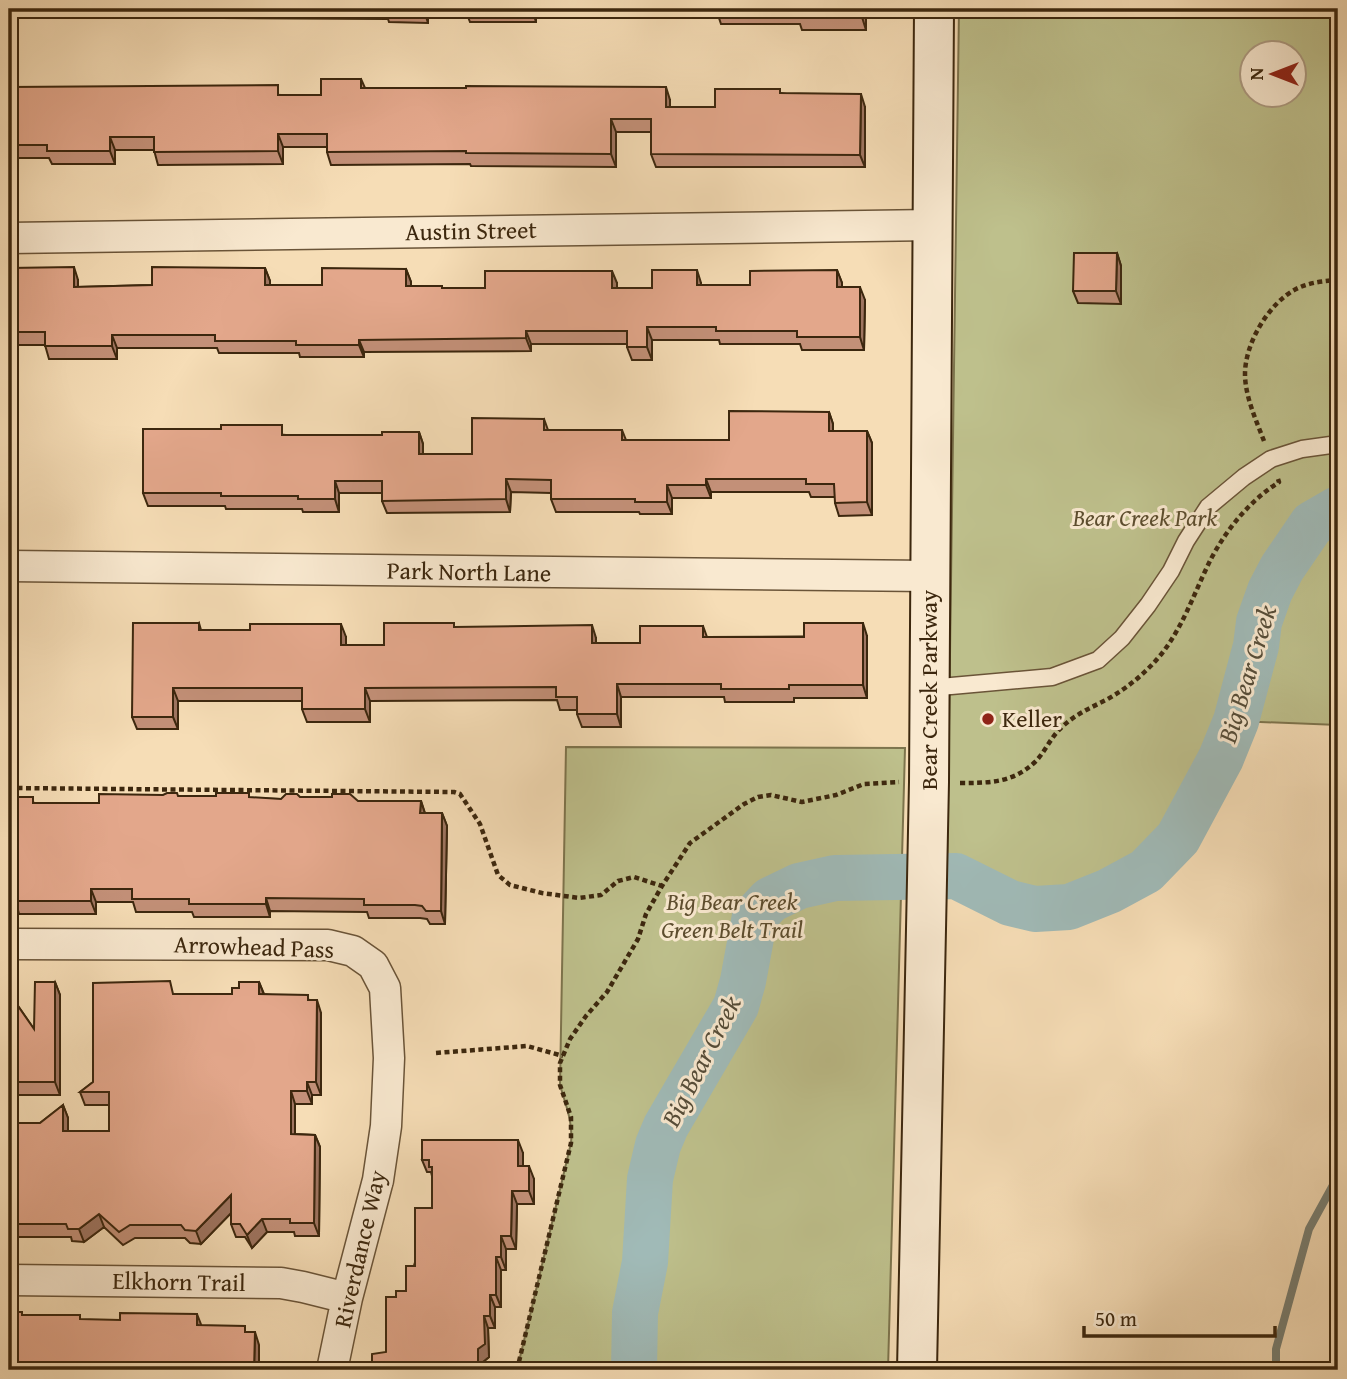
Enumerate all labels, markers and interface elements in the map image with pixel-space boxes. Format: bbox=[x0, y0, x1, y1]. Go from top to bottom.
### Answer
north arrow bbox=[1238, 38, 1308, 108]
text: N bbox=[1242, 67, 1270, 80]
street label: Austin Street bbox=[405, 212, 538, 249]
park label: Bear Creek Park bbox=[1072, 500, 1217, 535]
street label: Park North Lane bbox=[386, 553, 552, 590]
street label: Bear Creek Parkway bbox=[911, 590, 946, 790]
water label: Big Bear Creek bbox=[1207, 600, 1286, 748]
place label: Keller bbox=[1002, 701, 1062, 736]
marker: Keller bbox=[980, 711, 996, 727]
park label: Big Bear Creek Green Belt Trail bbox=[661, 884, 803, 947]
street label: Arrowhead Pass bbox=[173, 926, 335, 967]
water label: Big Bear Creek bbox=[650, 989, 750, 1134]
street label: Riverdance Way bbox=[324, 1167, 395, 1331]
street label: Elkhorn Trail bbox=[112, 1263, 246, 1300]
scale bar bbox=[1084, 1295, 1275, 1339]
text: 50 m bbox=[1095, 1303, 1137, 1334]

